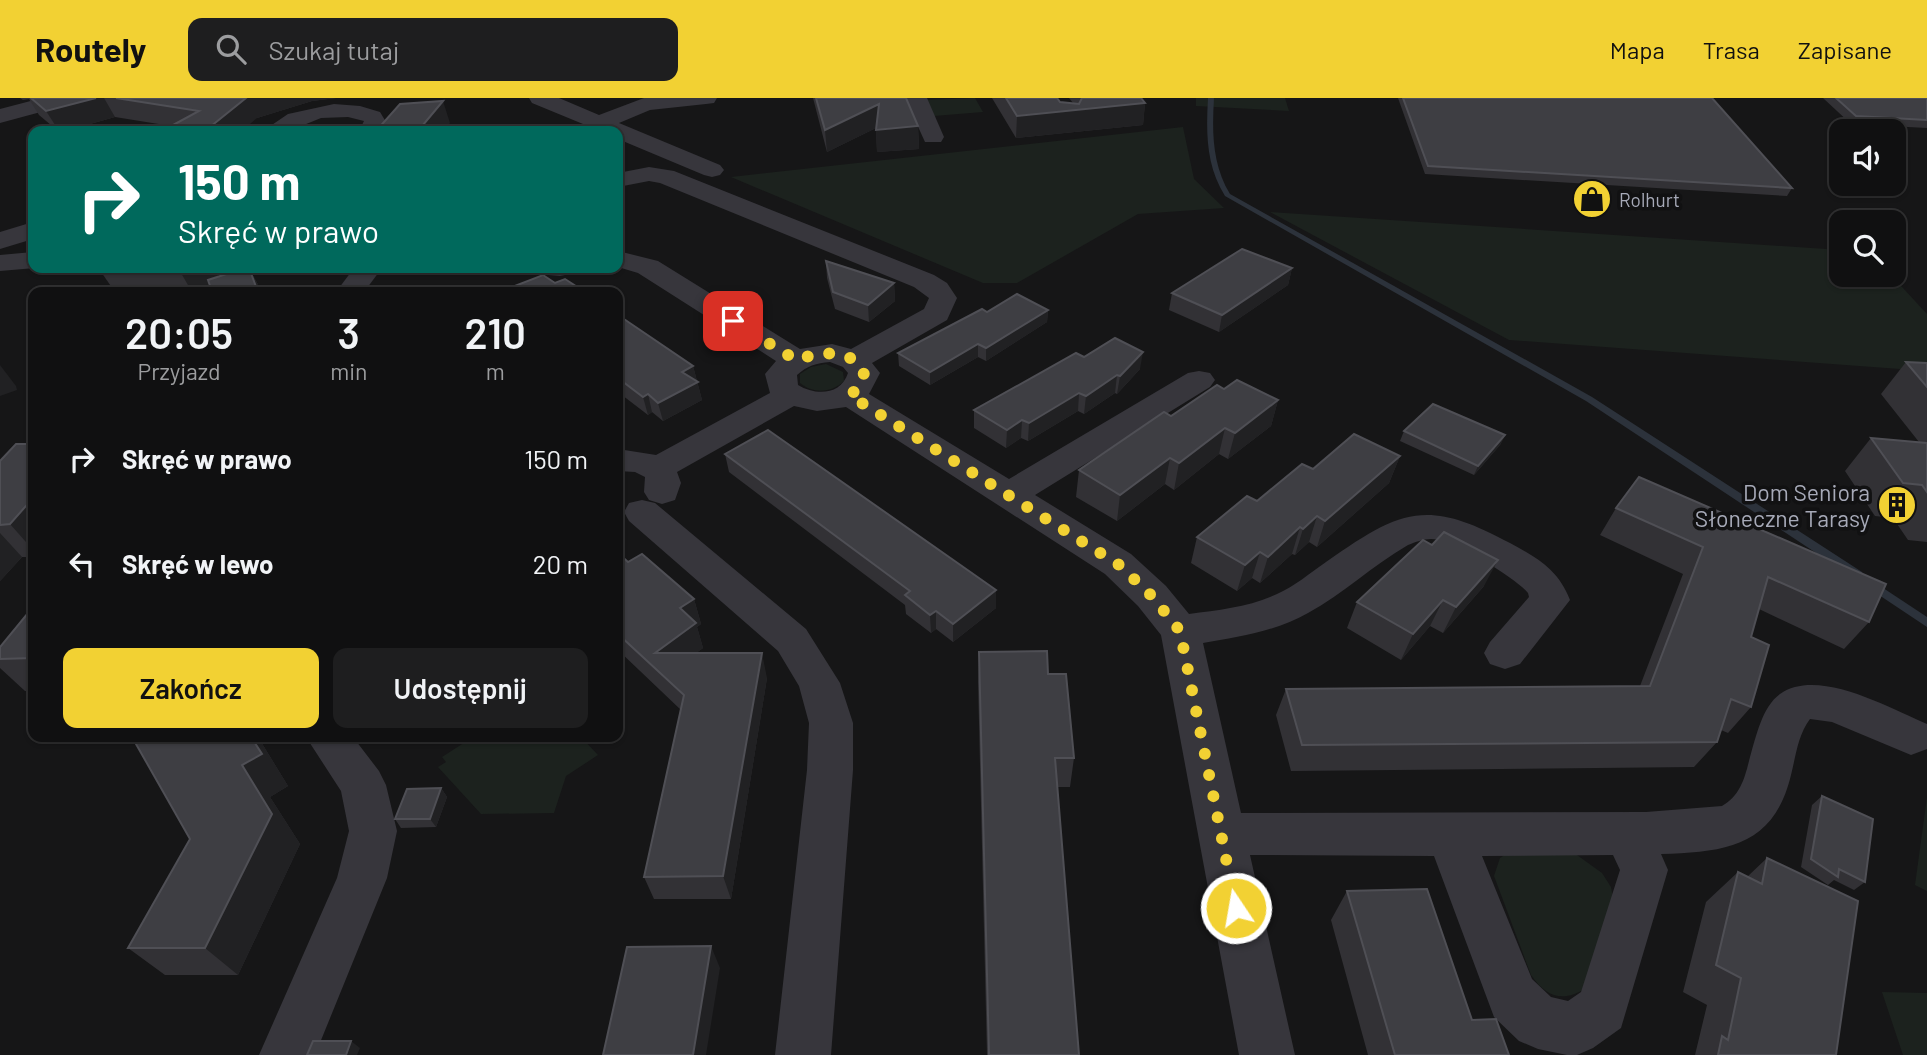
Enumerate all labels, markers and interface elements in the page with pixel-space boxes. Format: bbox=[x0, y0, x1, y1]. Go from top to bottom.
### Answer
search box bbox=[188, 18, 678, 81]
text: Routely bbox=[35, 29, 146, 69]
icon: search bbox=[212, 30, 250, 68]
text: Szukaj tutaj bbox=[268, 34, 399, 65]
text: Mapa bbox=[1610, 35, 1665, 64]
text: Trasa bbox=[1703, 35, 1760, 64]
text: Zapisane bbox=[1798, 35, 1892, 64]
map controls bbox=[1829, 119, 1906, 287]
button: sound bbox=[1829, 119, 1906, 196]
text: 150 m bbox=[178, 151, 300, 210]
icon: right bbox=[63, 154, 154, 245]
shop icon: Rolhurt bbox=[1571, 178, 1613, 220]
place label: Rolhurt bbox=[1619, 188, 1680, 211]
button: search bbox=[1829, 210, 1906, 287]
text: Skręć w prawo bbox=[178, 211, 379, 249]
pin bbox=[703, 291, 763, 351]
icon: arrive bbox=[714, 302, 752, 340]
text: 20:05 bbox=[125, 307, 233, 357]
text: 3 bbox=[338, 307, 360, 357]
text: 210 bbox=[464, 307, 526, 357]
text: Przyjazd bbox=[138, 357, 221, 385]
text: min bbox=[330, 357, 367, 385]
text: m bbox=[486, 357, 505, 385]
icon: right bbox=[63, 440, 101, 478]
text: Skręć w prawo bbox=[122, 443, 292, 474]
text: 150 m bbox=[524, 443, 588, 474]
place label: Dom Seniora Słoneczne Tarasy bbox=[1695, 478, 1870, 532]
building icon: Dom Seniora Słoneczne Tarasy bbox=[1876, 484, 1918, 526]
icon: left bbox=[63, 545, 101, 583]
text: Skręć w lewo bbox=[122, 548, 274, 579]
text: 20 m bbox=[533, 548, 588, 579]
button: Zakończ bbox=[63, 648, 319, 728]
button: Udostępnij bbox=[333, 648, 588, 728]
position arrow bbox=[1199, 871, 1273, 945]

